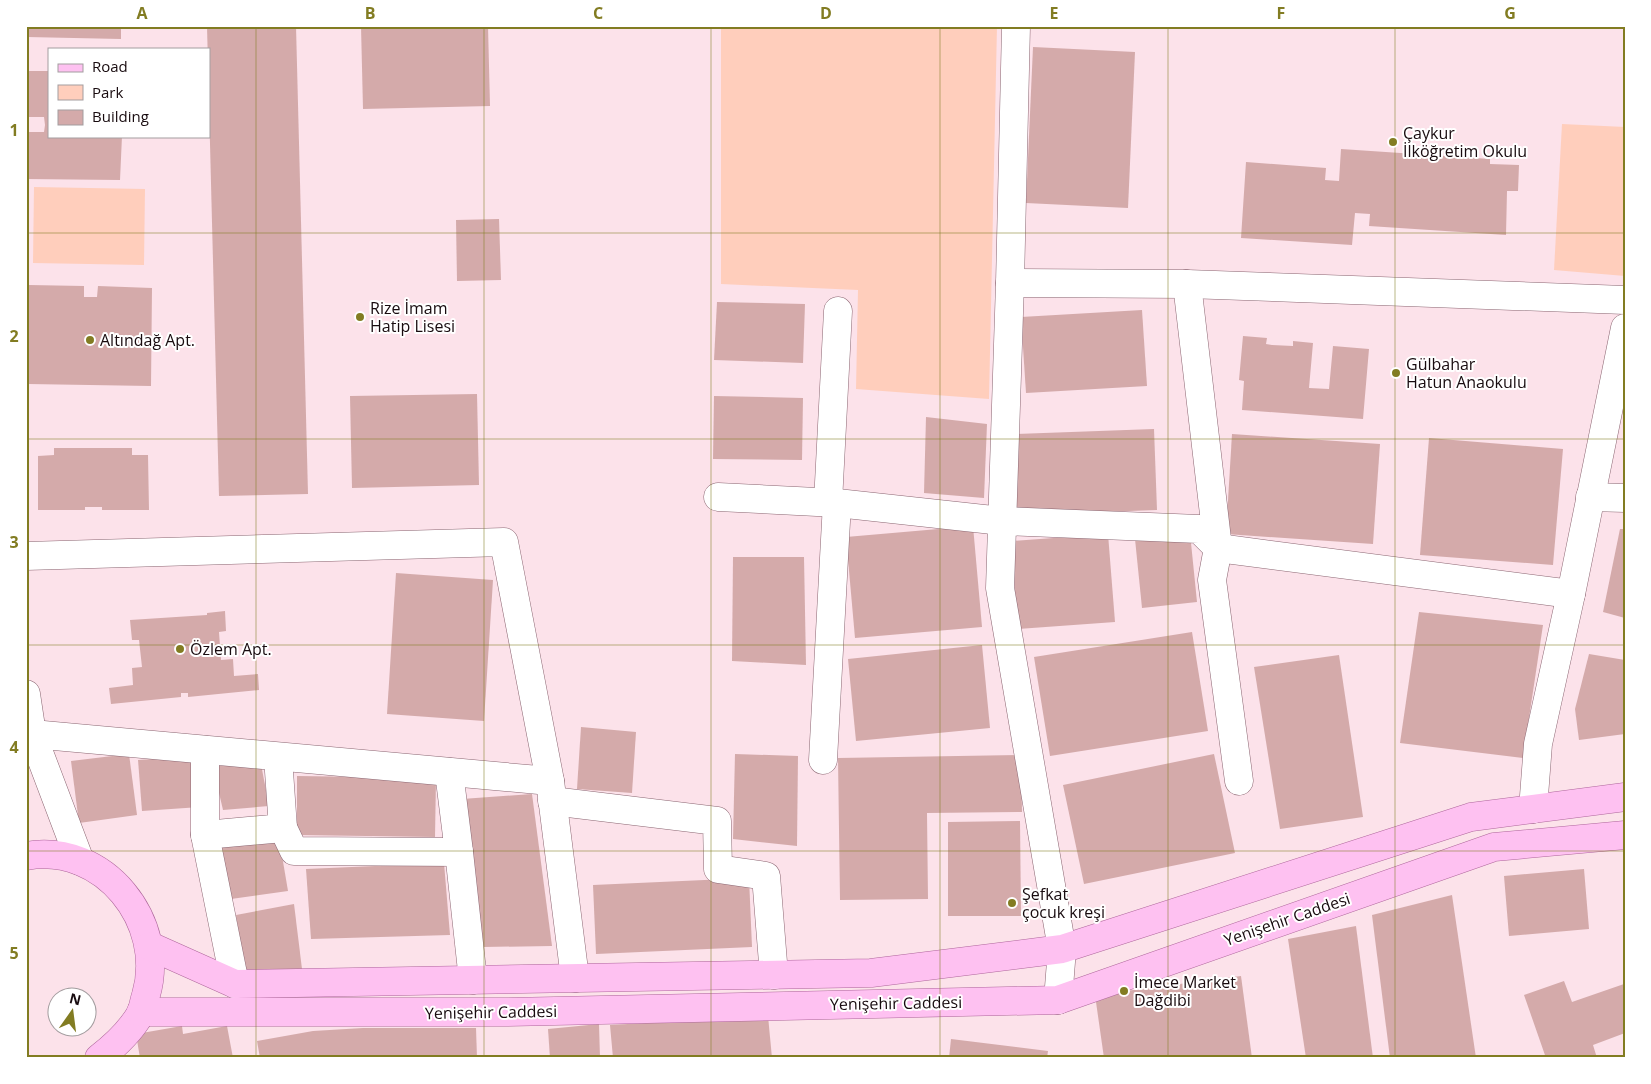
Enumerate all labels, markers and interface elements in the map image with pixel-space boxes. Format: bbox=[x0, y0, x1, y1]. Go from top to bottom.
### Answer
text: A bbox=[136, 2, 148, 24]
text: B bbox=[365, 2, 375, 24]
text: C bbox=[593, 2, 603, 24]
text: D bbox=[820, 2, 832, 24]
text: E bbox=[1050, 2, 1059, 24]
text: F bbox=[1277, 2, 1285, 24]
text: G bbox=[1504, 2, 1516, 24]
legend bbox=[48, 48, 210, 138]
text: Road bbox=[92, 56, 128, 76]
text: Park bbox=[92, 82, 123, 102]
text: Building bbox=[92, 106, 149, 126]
text: 1 bbox=[9, 119, 19, 141]
place label: Çaykur İlköğretim Okulu bbox=[1403, 122, 1527, 162]
marker: Çaykur İlköğretim Okulu bbox=[1387, 136, 1399, 148]
place label: Rize İmam Hatip Lisesi bbox=[370, 297, 455, 337]
marker: Rize İmam Hatip Lisesi bbox=[354, 311, 366, 323]
text: 2 bbox=[9, 325, 19, 347]
place label: Altındağ Apt. bbox=[100, 329, 195, 351]
marker: Altındağ Apt. bbox=[84, 334, 96, 346]
place label: Gülbahar Hatun Anaokulu bbox=[1406, 353, 1527, 393]
marker: Gülbahar Hatun Anaokulu bbox=[1390, 367, 1402, 379]
text: 3 bbox=[9, 531, 19, 553]
place label: Özlem Apt. bbox=[190, 638, 272, 660]
marker: Özlem Apt. bbox=[174, 643, 186, 655]
text: 4 bbox=[9, 736, 19, 758]
place label: Şefkat çocuk kreşi bbox=[1022, 883, 1105, 923]
street label: Yenişehir Caddesi bbox=[1221, 887, 1353, 951]
marker: Şefkat çocuk kreşi bbox=[1006, 897, 1018, 909]
text: 5 bbox=[9, 942, 19, 964]
place label: İmece Market Dağdibi bbox=[1134, 971, 1236, 1011]
marker: İmece Market Dağdibi bbox=[1118, 985, 1130, 997]
north arrow bbox=[48, 986, 98, 1036]
text: N bbox=[67, 988, 83, 1009]
street label: Yenişehir Caddesi bbox=[830, 991, 962, 1015]
street label: Yenişehir Caddesi bbox=[425, 1000, 557, 1024]

